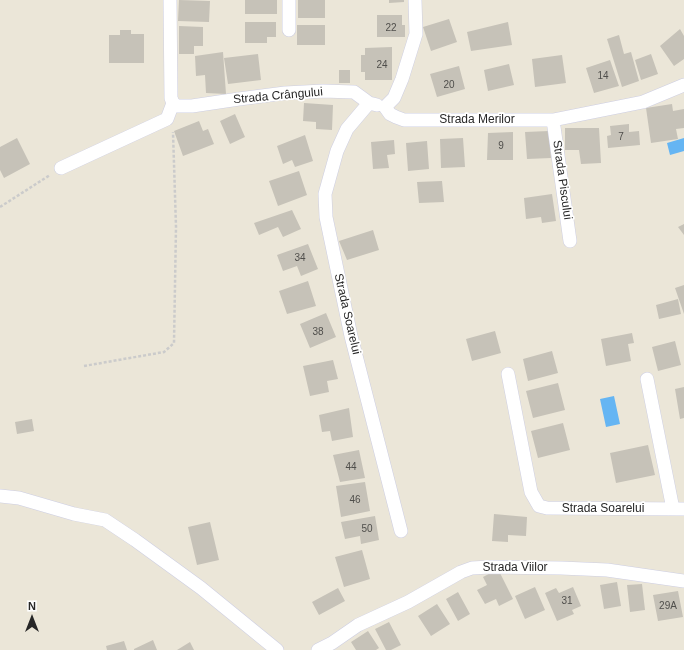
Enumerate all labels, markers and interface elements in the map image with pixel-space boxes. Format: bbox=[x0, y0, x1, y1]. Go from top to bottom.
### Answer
house number: 22 bbox=[385, 22, 397, 34]
house number: 24 bbox=[376, 59, 388, 71]
house number: 14 bbox=[597, 70, 609, 82]
house number: 20 bbox=[443, 79, 455, 91]
street label: Strada Crângului bbox=[233, 85, 323, 107]
street label: Strada Merilor bbox=[439, 113, 515, 127]
house number: 7 bbox=[618, 131, 624, 143]
street label: Strada Piscului bbox=[549, 139, 575, 221]
house number: 9 bbox=[498, 140, 504, 152]
house number: 34 bbox=[294, 252, 306, 264]
street label: Strada Soarelui bbox=[331, 272, 363, 356]
house number: 38 bbox=[312, 326, 324, 338]
house number: 44 bbox=[345, 461, 357, 473]
house number: 46 bbox=[349, 494, 361, 506]
street label: Strada Soarelui bbox=[562, 502, 644, 516]
house number: 50 bbox=[361, 523, 373, 535]
street label: Strada Viilor bbox=[482, 561, 548, 575]
house number: 31 bbox=[561, 595, 573, 607]
north arrow bbox=[12, 598, 52, 638]
text: N bbox=[28, 600, 36, 612]
house number: 29A bbox=[659, 600, 677, 612]

